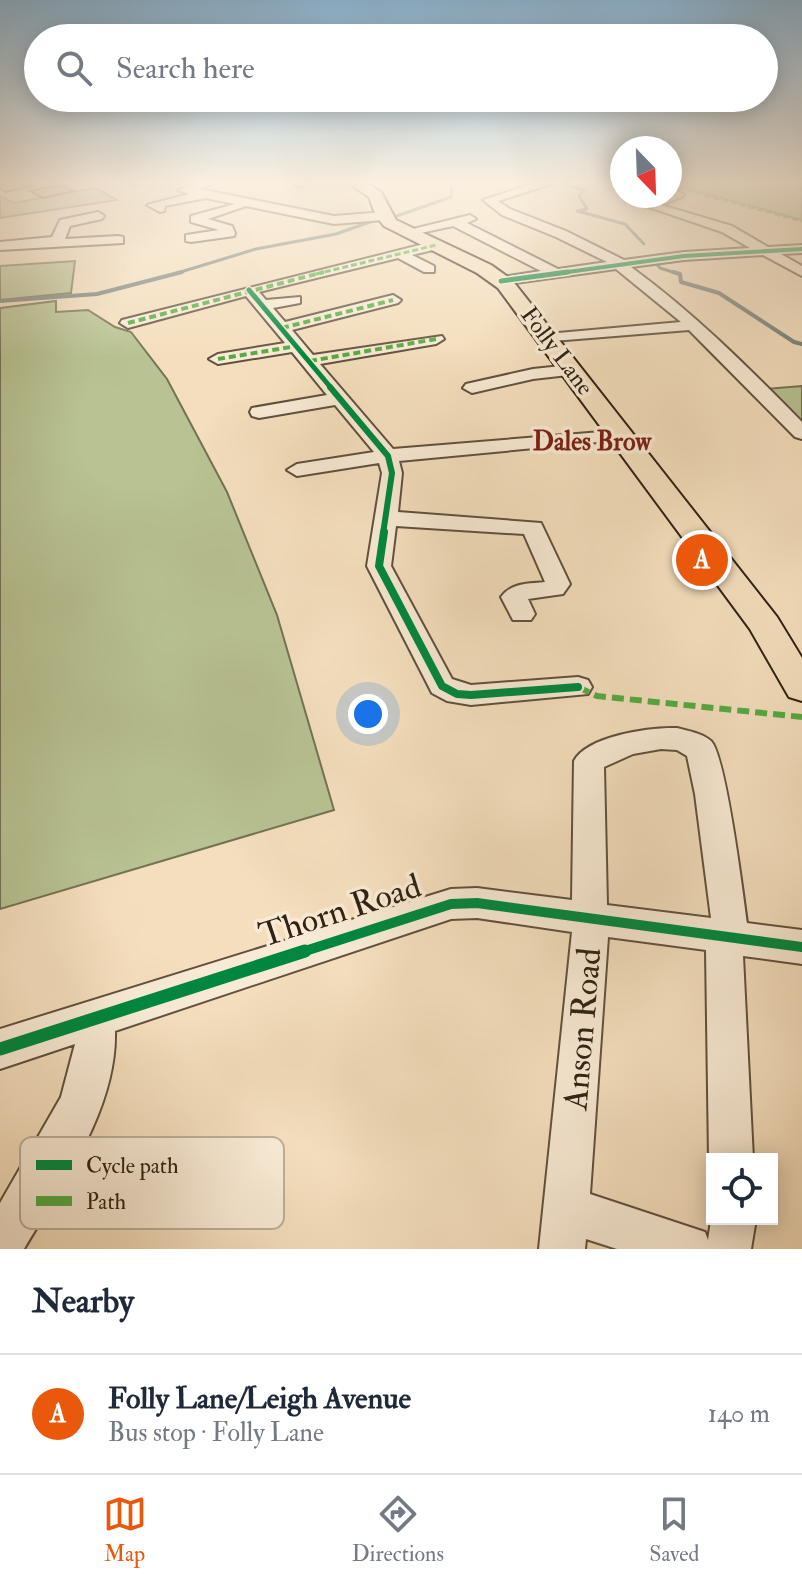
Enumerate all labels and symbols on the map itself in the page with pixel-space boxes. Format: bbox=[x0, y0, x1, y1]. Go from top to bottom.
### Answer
north arrow bbox=[610, 136, 682, 208]
street label: Folly Lane bbox=[514, 300, 600, 402]
district label: Dales Brow bbox=[533, 426, 652, 458]
pin: A bbox=[676, 530, 728, 590]
your location bbox=[348, 694, 388, 734]
street label: Thorn Road bbox=[254, 865, 427, 957]
street label: Anson Road bbox=[554, 946, 612, 1113]
legend bbox=[20, 1137, 284, 1229]
text: Cycle path bbox=[86, 1152, 179, 1181]
text: Path bbox=[86, 1188, 127, 1216]

